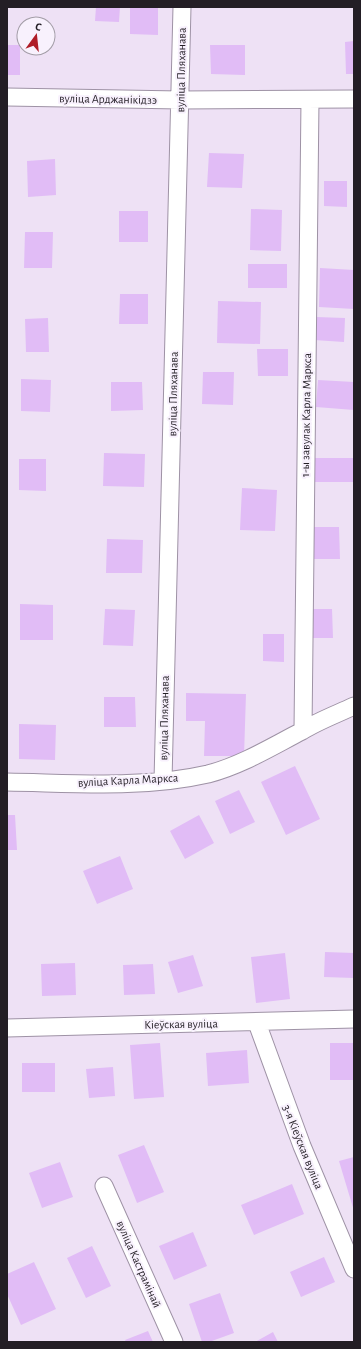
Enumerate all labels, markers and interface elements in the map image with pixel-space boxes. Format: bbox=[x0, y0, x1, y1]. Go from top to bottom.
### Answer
north arrow bbox=[16, 16, 56, 56]
text: С bbox=[34, 21, 43, 33]
street label: вуліца Пляханава bbox=[174, 27, 189, 113]
street label: вуліца Арджанікідзэ bbox=[59, 92, 157, 107]
street label: вуліца Пляханава bbox=[166, 351, 181, 437]
street label: 1-ы завулак Карла Маркса bbox=[299, 352, 314, 477]
street label: вуліца Пляханава bbox=[157, 675, 172, 761]
street label: вуліца Карла Маркса bbox=[77, 771, 179, 790]
street label: Кіеўская вуліца bbox=[144, 1017, 219, 1032]
street label: 3-я Кіеўская вуліца bbox=[280, 1103, 326, 1192]
street label: вуліца Кастрамінай bbox=[114, 1219, 164, 1310]

